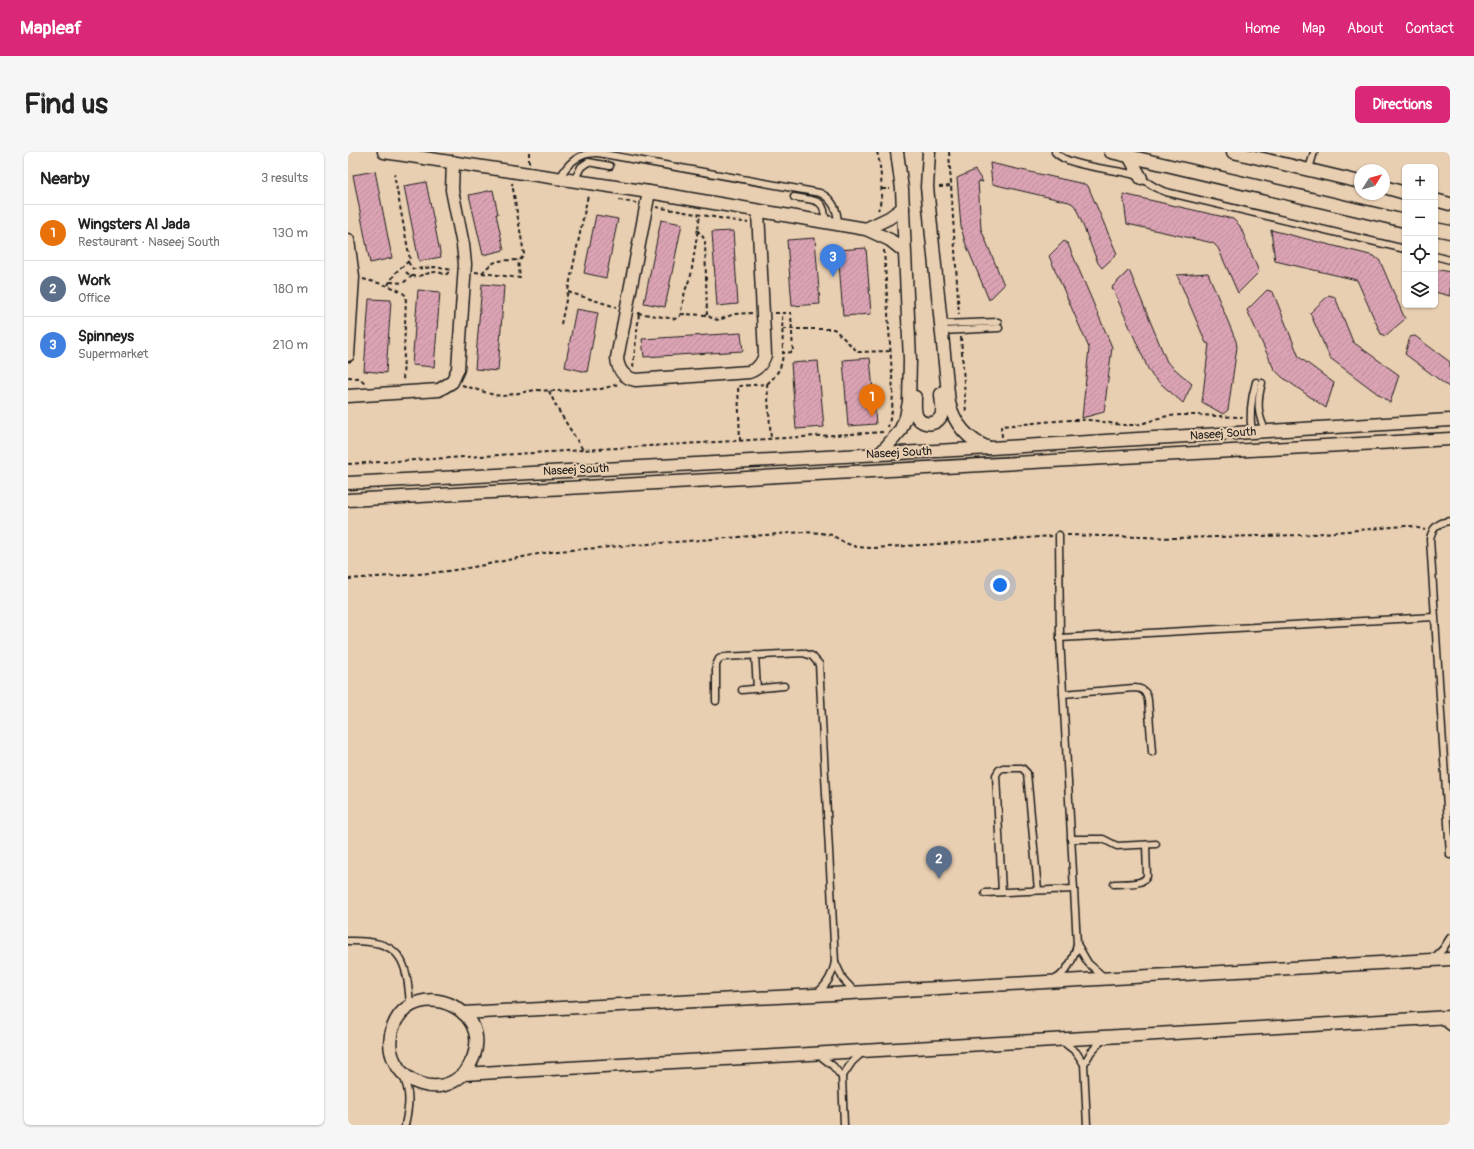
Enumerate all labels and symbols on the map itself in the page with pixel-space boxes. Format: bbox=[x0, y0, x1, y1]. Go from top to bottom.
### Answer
north arrow bbox=[1354, 164, 1390, 200]
pin: 3 bbox=[820, 244, 846, 277]
pin: 1 bbox=[859, 384, 885, 417]
street label: Naseej South bbox=[1189, 424, 1257, 444]
street label: Naseej South bbox=[866, 444, 933, 462]
street label: Naseej South bbox=[543, 461, 610, 479]
your location bbox=[990, 575, 1010, 595]
pin: 2 bbox=[926, 846, 952, 879]

